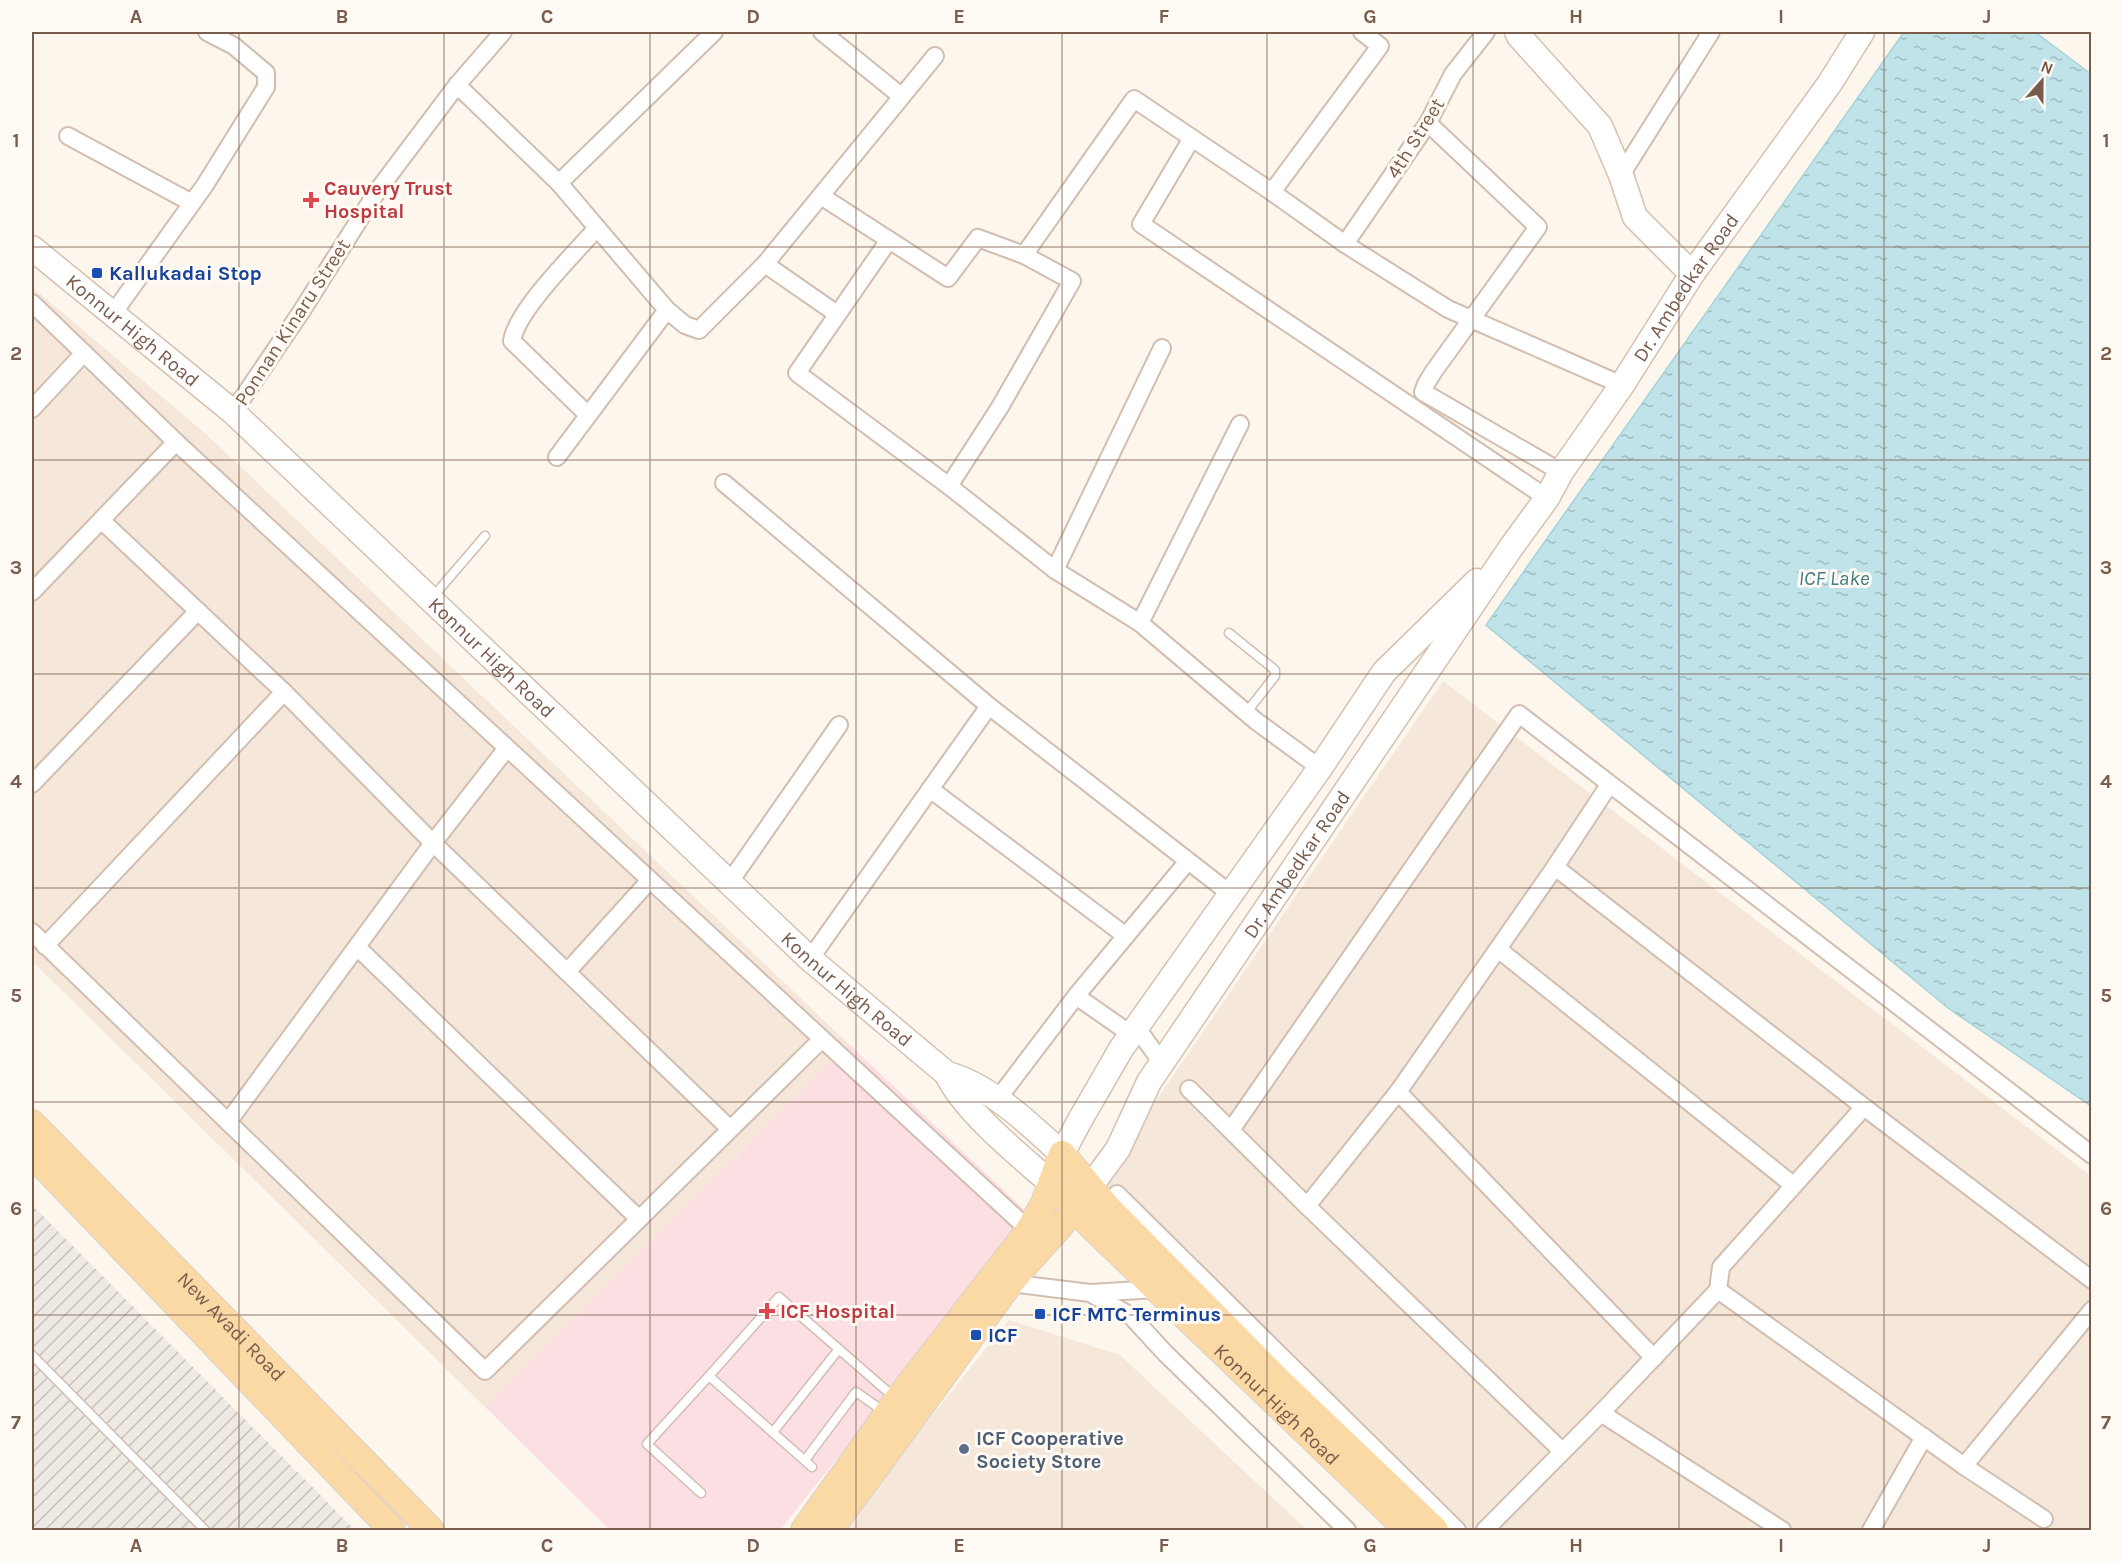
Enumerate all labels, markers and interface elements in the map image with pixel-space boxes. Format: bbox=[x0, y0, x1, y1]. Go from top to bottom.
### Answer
text: A bbox=[130, 5, 143, 28]
text: B bbox=[336, 5, 348, 28]
text: C bbox=[541, 5, 553, 28]
text: D bbox=[746, 5, 760, 28]
text: E bbox=[953, 5, 965, 28]
text: F bbox=[1159, 5, 1170, 28]
text: G bbox=[1363, 5, 1377, 28]
text: H bbox=[1569, 5, 1583, 28]
text: I bbox=[1778, 5, 1784, 28]
text: J bbox=[1983, 5, 1991, 28]
north arrow bbox=[2012, 51, 2072, 111]
text: N bbox=[2038, 57, 2056, 78]
street label: 4th Street bbox=[1382, 93, 1449, 183]
text: 1 bbox=[12, 129, 20, 152]
text: 1 bbox=[2102, 129, 2110, 152]
place label: Cauvery Trust Hospital bbox=[324, 177, 453, 223]
marker: Cauvery Trust Hospital bbox=[302, 191, 320, 209]
street label: Dr. Ambedkar Road bbox=[1629, 209, 1744, 366]
street label: Ponnan Kinaru Street bbox=[230, 234, 355, 410]
place label: Kallukadai Stop bbox=[109, 262, 262, 285]
marker: Kallukadai Stop bbox=[90, 266, 104, 280]
street label: Konnur High Road bbox=[61, 270, 204, 392]
text: 2 bbox=[10, 342, 22, 365]
text: 2 bbox=[2100, 342, 2112, 365]
text: 3 bbox=[10, 556, 22, 579]
text: 3 bbox=[2100, 556, 2112, 579]
water label: ICF Lake bbox=[1798, 566, 1870, 590]
street label: Konnur High Road bbox=[424, 593, 559, 723]
text: 4 bbox=[10, 770, 22, 793]
text: 4 bbox=[2100, 770, 2112, 793]
street label: Dr. Ambedkar Road bbox=[1239, 786, 1355, 943]
street label: Konnur High Road bbox=[776, 927, 917, 1052]
text: 5 bbox=[10, 984, 22, 1007]
text: 5 bbox=[2100, 984, 2112, 1007]
text: 6 bbox=[10, 1197, 22, 1220]
text: 6 bbox=[2100, 1197, 2112, 1220]
street label: New Avadi Road bbox=[173, 1267, 290, 1386]
place label: ICF Hospital bbox=[780, 1300, 895, 1323]
marker: ICF Hospital bbox=[758, 1302, 776, 1320]
place label: ICF MTC Terminus bbox=[1052, 1303, 1221, 1326]
marker: ICF MTC Terminus bbox=[1033, 1307, 1047, 1321]
place label: ICF bbox=[988, 1324, 1018, 1347]
marker: ICF bbox=[969, 1328, 983, 1342]
street label: Konnur High Road bbox=[1209, 1339, 1344, 1470]
text: 7 bbox=[11, 1411, 21, 1434]
text: 7 bbox=[2101, 1411, 2111, 1434]
place label: ICF Cooperative Society Store bbox=[976, 1427, 1124, 1473]
marker: ICF Cooperative Society Store bbox=[957, 1442, 971, 1456]
text: A bbox=[130, 1534, 143, 1557]
text: B bbox=[336, 1534, 348, 1557]
text: C bbox=[541, 1534, 553, 1557]
text: D bbox=[746, 1534, 760, 1557]
text: E bbox=[953, 1534, 965, 1557]
text: F bbox=[1159, 1534, 1170, 1557]
text: G bbox=[1363, 1534, 1377, 1557]
text: H bbox=[1569, 1534, 1583, 1557]
text: I bbox=[1778, 1534, 1784, 1557]
text: J bbox=[1983, 1534, 1991, 1557]

